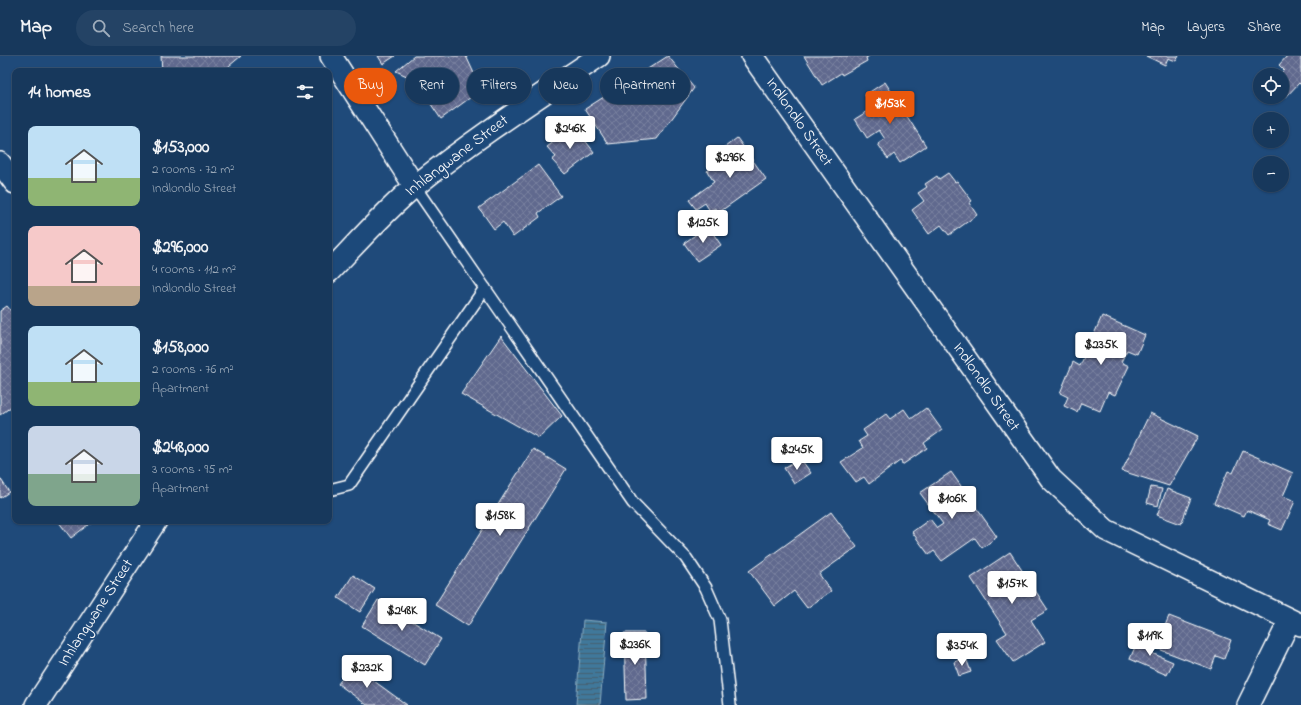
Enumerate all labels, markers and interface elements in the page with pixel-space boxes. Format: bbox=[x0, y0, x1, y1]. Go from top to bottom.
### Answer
search box bbox=[76, 10, 356, 46]
text: Map bbox=[20, 14, 52, 41]
icon: search bbox=[90, 17, 112, 39]
text: Search here bbox=[122, 17, 194, 39]
text: Map bbox=[1141, 17, 1165, 38]
text: Layers bbox=[1187, 17, 1225, 38]
text: Share bbox=[1247, 17, 1281, 38]
chip: Buy bbox=[344, 68, 397, 104]
chip: Rent bbox=[405, 68, 459, 104]
chip: Filters bbox=[467, 68, 531, 104]
chip: New bbox=[539, 68, 592, 104]
chip: Apartment bbox=[600, 68, 690, 104]
map controls bbox=[1253, 68, 1289, 192]
button: locate bbox=[1253, 68, 1289, 104]
street label: Indlondlo Street bbox=[759, 73, 839, 172]
text: 14 homes bbox=[28, 80, 91, 105]
icon: filters bbox=[294, 81, 316, 103]
pin: $153K bbox=[862, 91, 918, 125]
text: $153K bbox=[874, 94, 906, 113]
street label: Inhlangwane Street bbox=[400, 109, 514, 203]
button: + bbox=[1253, 112, 1289, 148]
pin: $246K bbox=[542, 116, 598, 150]
text: $246K bbox=[554, 119, 586, 138]
text: $153,000 bbox=[152, 135, 209, 160]
icon: home bbox=[60, 142, 108, 190]
pin: $296K bbox=[702, 145, 758, 179]
text: $296K bbox=[715, 148, 745, 167]
button: − bbox=[1253, 156, 1289, 192]
text: 2 rooms · 72 m² bbox=[152, 160, 234, 179]
text: Indlondlo Street bbox=[152, 179, 236, 198]
pin: $125K bbox=[675, 210, 731, 244]
text: $125K bbox=[687, 213, 719, 232]
text: $296,000 bbox=[152, 235, 208, 260]
icon: home bbox=[60, 242, 108, 290]
text: 4 rooms · 112 m² bbox=[152, 260, 236, 279]
text: Indlondlo Street bbox=[152, 279, 236, 298]
pin: $235K bbox=[1073, 332, 1129, 366]
text: $158,000 bbox=[152, 335, 209, 360]
text: $235K bbox=[1084, 335, 1118, 354]
street label: Indlondlo Street bbox=[946, 338, 1026, 437]
icon: home bbox=[60, 342, 108, 390]
text: 2 rooms · 76 m² bbox=[152, 360, 234, 379]
text: Apartment bbox=[152, 379, 209, 398]
text: $248,000 bbox=[152, 435, 209, 460]
pin: $245K bbox=[769, 437, 825, 471]
text: $245K bbox=[780, 440, 814, 459]
icon: home bbox=[60, 442, 108, 490]
text: 3 rooms · 95 m² bbox=[152, 460, 233, 479]
text: Apartment bbox=[152, 479, 209, 498]
pin: $106K bbox=[924, 486, 980, 520]
text: $106K bbox=[937, 489, 967, 508]
pin: $158K bbox=[472, 503, 528, 537]
text: $158K bbox=[485, 506, 515, 525]
street label: Inhlangwane Street bbox=[52, 554, 140, 672]
pin: $157K bbox=[984, 571, 1040, 605]
text: $157K bbox=[996, 574, 1028, 593]
pin: $248K bbox=[374, 598, 430, 632]
text: $248K bbox=[387, 601, 417, 620]
pin: $119K bbox=[1122, 623, 1178, 657]
text: $119K bbox=[1137, 626, 1163, 645]
pin: $236K bbox=[607, 632, 663, 666]
pin: $354K bbox=[934, 633, 990, 667]
text: $236K bbox=[619, 635, 651, 654]
text: $354K bbox=[946, 636, 978, 655]
pin: $232K bbox=[339, 655, 395, 689]
text: $232K bbox=[351, 658, 383, 677]

